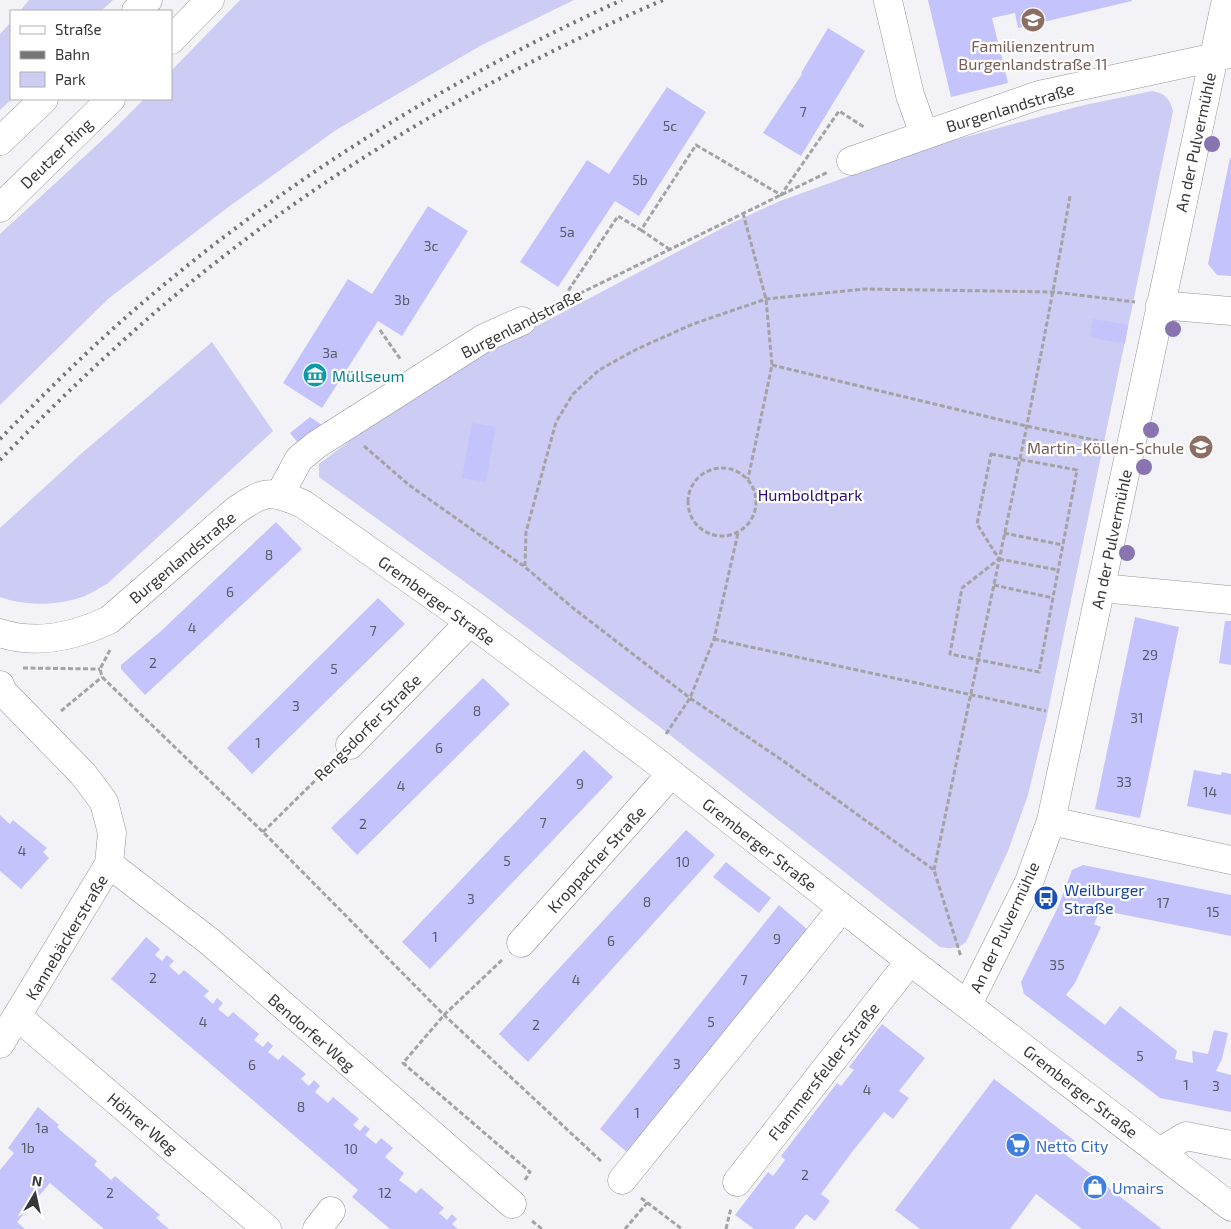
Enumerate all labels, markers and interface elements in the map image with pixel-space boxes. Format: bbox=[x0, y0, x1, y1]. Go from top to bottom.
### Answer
school or university icon: Familienzentrum Burgenlandstraße 11 bbox=[1020, 7, 1046, 33]
legend bbox=[10, 10, 172, 100]
text: Straße bbox=[55, 20, 101, 38]
place label: Familienzentrum Burgenlandstraße 11 bbox=[958, 36, 1108, 73]
text: Bahn bbox=[55, 45, 90, 63]
text: Park bbox=[55, 70, 86, 88]
street label: An der Pulvermühle bbox=[1171, 70, 1219, 214]
street label: Burgenlandstraße bbox=[944, 78, 1076, 136]
house number: 7 bbox=[799, 103, 807, 120]
street label: Deutzer Ring bbox=[16, 114, 96, 192]
house number: 5c bbox=[663, 117, 677, 134]
house number: 5b bbox=[632, 171, 648, 188]
house number: 5a bbox=[559, 223, 575, 240]
house number: 3c bbox=[424, 237, 438, 254]
street label: Burgenlandstraße bbox=[457, 284, 585, 362]
house number: 3b bbox=[394, 291, 410, 308]
house number: 3a bbox=[322, 344, 338, 361]
museum icon: Müllseum bbox=[302, 362, 328, 388]
place label: Müllseum bbox=[332, 366, 405, 385]
school or university icon: Martin-Köllen-Schule bbox=[1188, 434, 1214, 460]
place label: Martin-Köllen-Schule bbox=[1027, 438, 1184, 457]
street label: An der Pulvermühle bbox=[1087, 467, 1135, 611]
park label: Humboldtpark bbox=[758, 485, 862, 504]
street label: Burgenlandstraße bbox=[125, 507, 239, 607]
house number: 8 bbox=[265, 546, 273, 563]
street label: Gremberger Straße bbox=[375, 551, 499, 649]
house number: 6 bbox=[226, 583, 234, 600]
house number: 4 bbox=[188, 619, 196, 636]
house number: 7 bbox=[369, 622, 377, 639]
house number: 29 bbox=[1142, 646, 1158, 663]
house number: 2 bbox=[149, 654, 157, 671]
house number: 5 bbox=[330, 660, 338, 677]
street label: Rengsdorfer Straße bbox=[310, 670, 424, 784]
house number: 3 bbox=[292, 697, 300, 714]
house number: 8 bbox=[473, 702, 481, 719]
house number: 31 bbox=[1130, 709, 1144, 726]
house number: 1 bbox=[255, 734, 261, 751]
house number: 6 bbox=[435, 739, 443, 756]
house number: 33 bbox=[1116, 773, 1132, 790]
house number: 9 bbox=[576, 775, 584, 792]
house number: 4 bbox=[397, 777, 405, 794]
house number: 14 bbox=[1203, 783, 1217, 800]
street label: Gremberger Straße bbox=[699, 794, 821, 894]
street label: Kroppacher Straße bbox=[543, 802, 649, 916]
house number: 7 bbox=[539, 814, 547, 831]
house number: 2 bbox=[359, 815, 367, 832]
house number: 4 bbox=[18, 842, 26, 859]
house number: 5 bbox=[503, 852, 511, 869]
house number: 10 bbox=[676, 853, 690, 870]
street label: An der Pulvermühle bbox=[965, 858, 1043, 996]
street label: Kannebäckerstraße bbox=[21, 871, 111, 1003]
place label: Weilburger Straße bbox=[1064, 880, 1145, 917]
bus stop icon: Weilburger Straße bbox=[1033, 885, 1059, 911]
house number: 3 bbox=[467, 890, 475, 907]
house number: 8 bbox=[643, 893, 651, 910]
house number: 17 bbox=[1157, 894, 1169, 911]
house number: 15 bbox=[1206, 903, 1220, 920]
house number: 1 bbox=[432, 928, 438, 945]
house number: 9 bbox=[773, 930, 781, 947]
house number: 6 bbox=[607, 932, 615, 949]
house number: 35 bbox=[1049, 956, 1065, 973]
house number: 2 bbox=[149, 969, 157, 986]
house number: 4 bbox=[572, 971, 580, 988]
house number: 7 bbox=[740, 971, 748, 988]
street label: Bendorfer Weg bbox=[265, 989, 359, 1075]
street label: Flammersfelder Straße bbox=[763, 998, 883, 1144]
house number: 4 bbox=[199, 1013, 207, 1030]
house number: 5 bbox=[707, 1013, 715, 1030]
house number: 2 bbox=[532, 1016, 540, 1033]
street label: Gremberger Straße bbox=[1020, 1041, 1142, 1141]
house number: 5 bbox=[1136, 1047, 1144, 1064]
house number: 3 bbox=[673, 1055, 681, 1072]
house number: 6 bbox=[248, 1056, 256, 1073]
house number: 1 bbox=[1183, 1076, 1189, 1093]
house number: 3 bbox=[1212, 1077, 1220, 1094]
house number: 4 bbox=[863, 1081, 871, 1098]
street label: Höhrer Weg bbox=[104, 1088, 182, 1158]
house number: 8 bbox=[297, 1098, 305, 1115]
house number: 1 bbox=[634, 1104, 640, 1121]
house number: 1a bbox=[35, 1119, 49, 1136]
supermarket icon: Netto City bbox=[1005, 1132, 1031, 1158]
place label: Netto City bbox=[1036, 1136, 1109, 1155]
house number: 1b bbox=[21, 1139, 35, 1156]
house number: 10 bbox=[344, 1140, 358, 1157]
house number: 2 bbox=[801, 1166, 809, 1183]
north arrow bbox=[10, 1169, 60, 1219]
text: N bbox=[31, 1171, 43, 1190]
shop icon: Umairs bbox=[1082, 1174, 1108, 1200]
place label: Umairs bbox=[1112, 1178, 1164, 1197]
house number: 2 bbox=[106, 1184, 114, 1201]
house number: 12 bbox=[378, 1184, 392, 1201]

